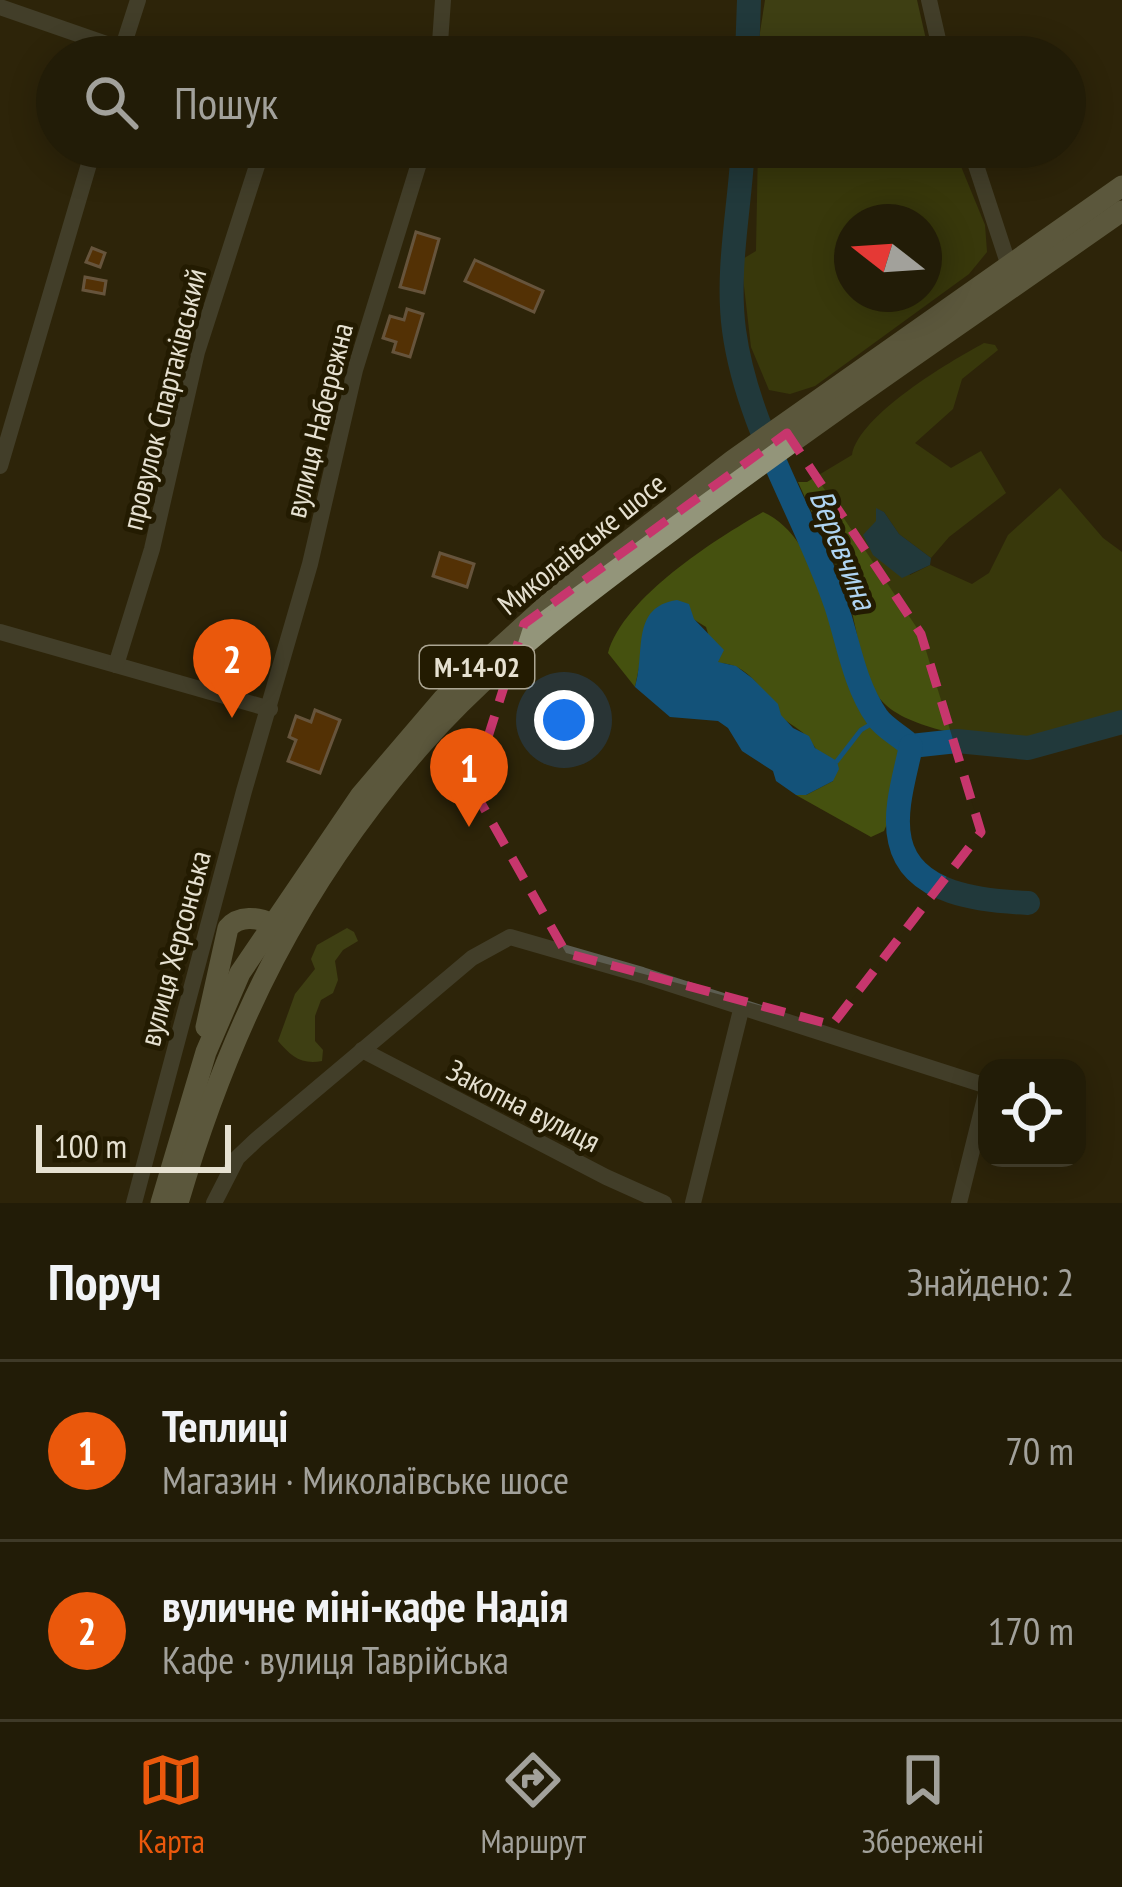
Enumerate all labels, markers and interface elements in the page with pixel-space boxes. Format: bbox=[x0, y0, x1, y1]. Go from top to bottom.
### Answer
search box bbox=[36, 36, 1086, 168]
icon: search bbox=[78, 69, 144, 135]
text: Пошук bbox=[174, 73, 278, 131]
north arrow bbox=[834, 204, 942, 312]
street label: провулок Спартаківський bbox=[112, 264, 214, 534]
street label: вулиця Набережна bbox=[275, 319, 361, 521]
street label: Миколаївське шосе bbox=[489, 463, 673, 623]
water label: Веревчина bbox=[801, 483, 888, 617]
pin: 2 bbox=[193, 619, 271, 718]
road number: М-14-02 bbox=[420, 646, 534, 688]
your location bbox=[534, 690, 594, 750]
pin: 1 bbox=[430, 728, 508, 827]
street label: вулиця Херсонська bbox=[129, 846, 219, 1050]
street label: Закопна вулиця bbox=[441, 1050, 607, 1160]
map controls bbox=[978, 1059, 1086, 1167]
button: locate bbox=[978, 1059, 1086, 1167]
scale bar bbox=[36, 1119, 231, 1172]
text: 100 m bbox=[54, 1124, 127, 1167]
text: Поруч bbox=[48, 1248, 161, 1314]
text: Знайдено: 2 bbox=[907, 1256, 1074, 1307]
text: Теплиці bbox=[162, 1396, 288, 1454]
text: 1 bbox=[78, 1425, 96, 1476]
text: 70 m bbox=[1005, 1425, 1074, 1476]
text: Магазин · Миколаївське шосе bbox=[162, 1454, 569, 1505]
text: вуличне міні-кафе Надія bbox=[162, 1576, 568, 1634]
text: 2 bbox=[78, 1605, 96, 1656]
text: 170 m bbox=[988, 1605, 1074, 1656]
text: Кафе · вулиця Таврійська bbox=[162, 1634, 509, 1685]
tab: Карта bbox=[138, 1747, 205, 1862]
tab: Маршрут bbox=[481, 1747, 586, 1862]
tab: Збережені bbox=[862, 1747, 984, 1862]

